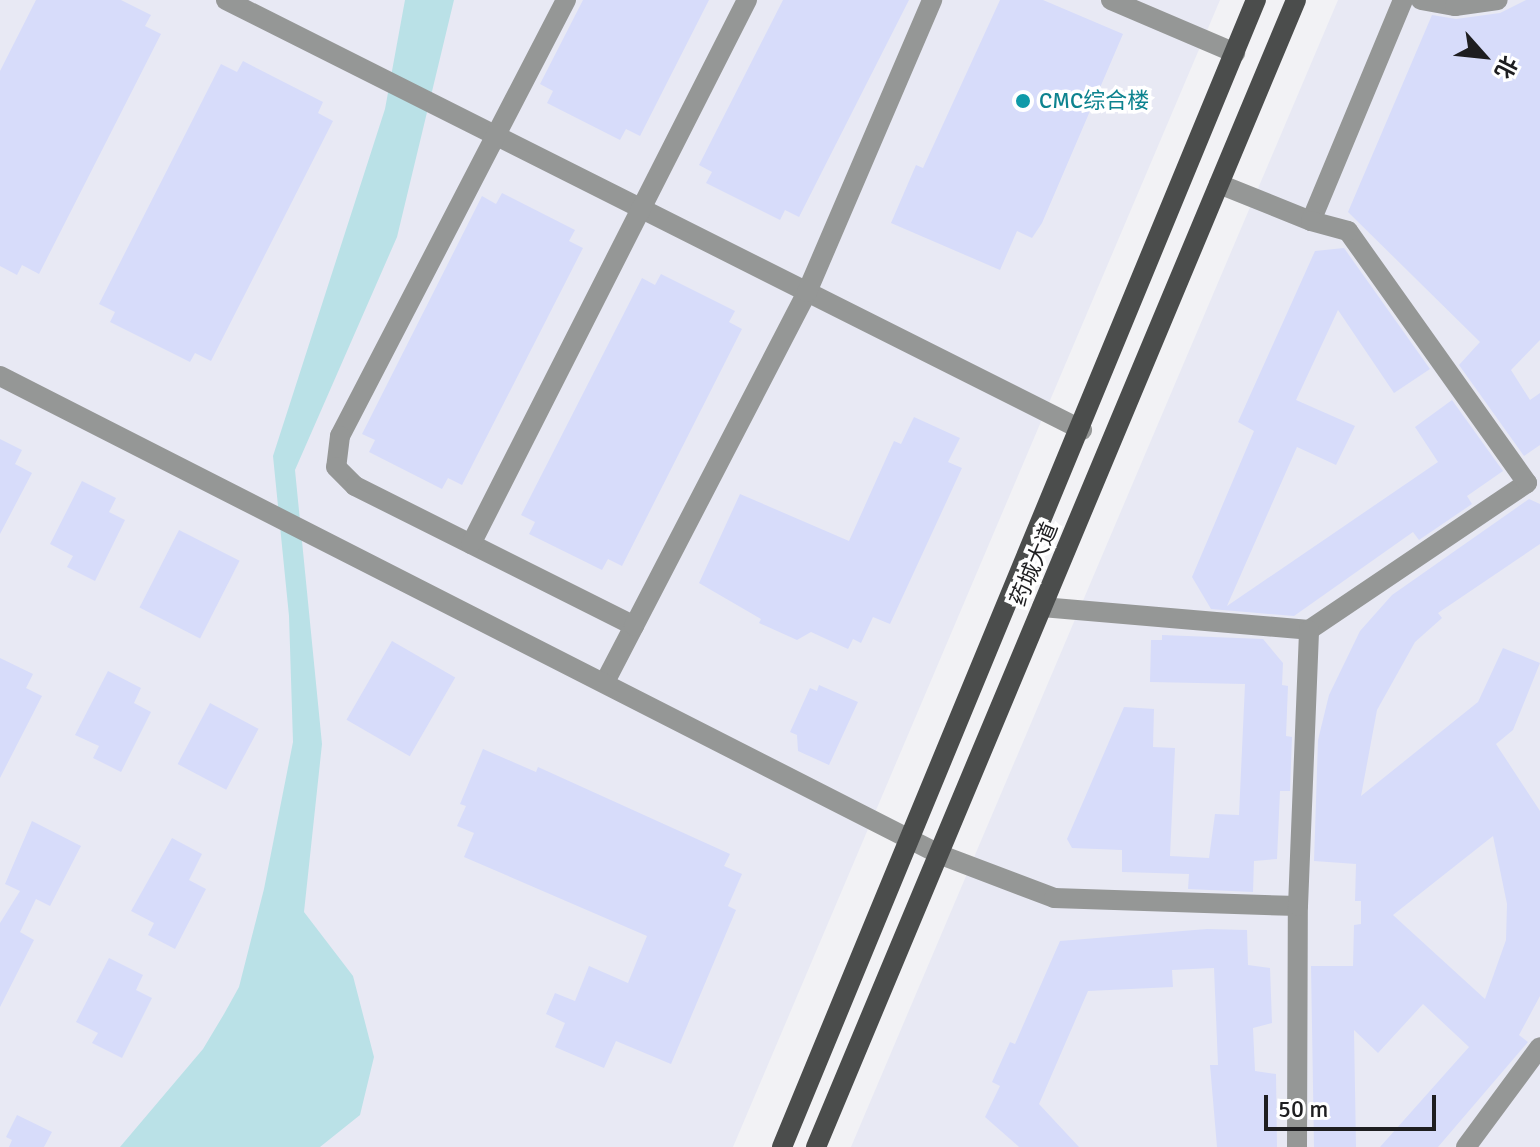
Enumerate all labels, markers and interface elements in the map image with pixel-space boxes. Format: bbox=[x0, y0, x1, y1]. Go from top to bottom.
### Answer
north arrow bbox=[1444, 16, 1524, 96]
text: 北 bbox=[1489, 51, 1523, 83]
place label: CMC综合楼 bbox=[1039, 88, 1149, 114]
marker: CMC综合楼 bbox=[1014, 92, 1032, 110]
street label: 药城大道 bbox=[1005, 518, 1063, 610]
scale bar bbox=[1268, 1079, 1440, 1129]
text: 50 m bbox=[1278, 1094, 1328, 1124]

